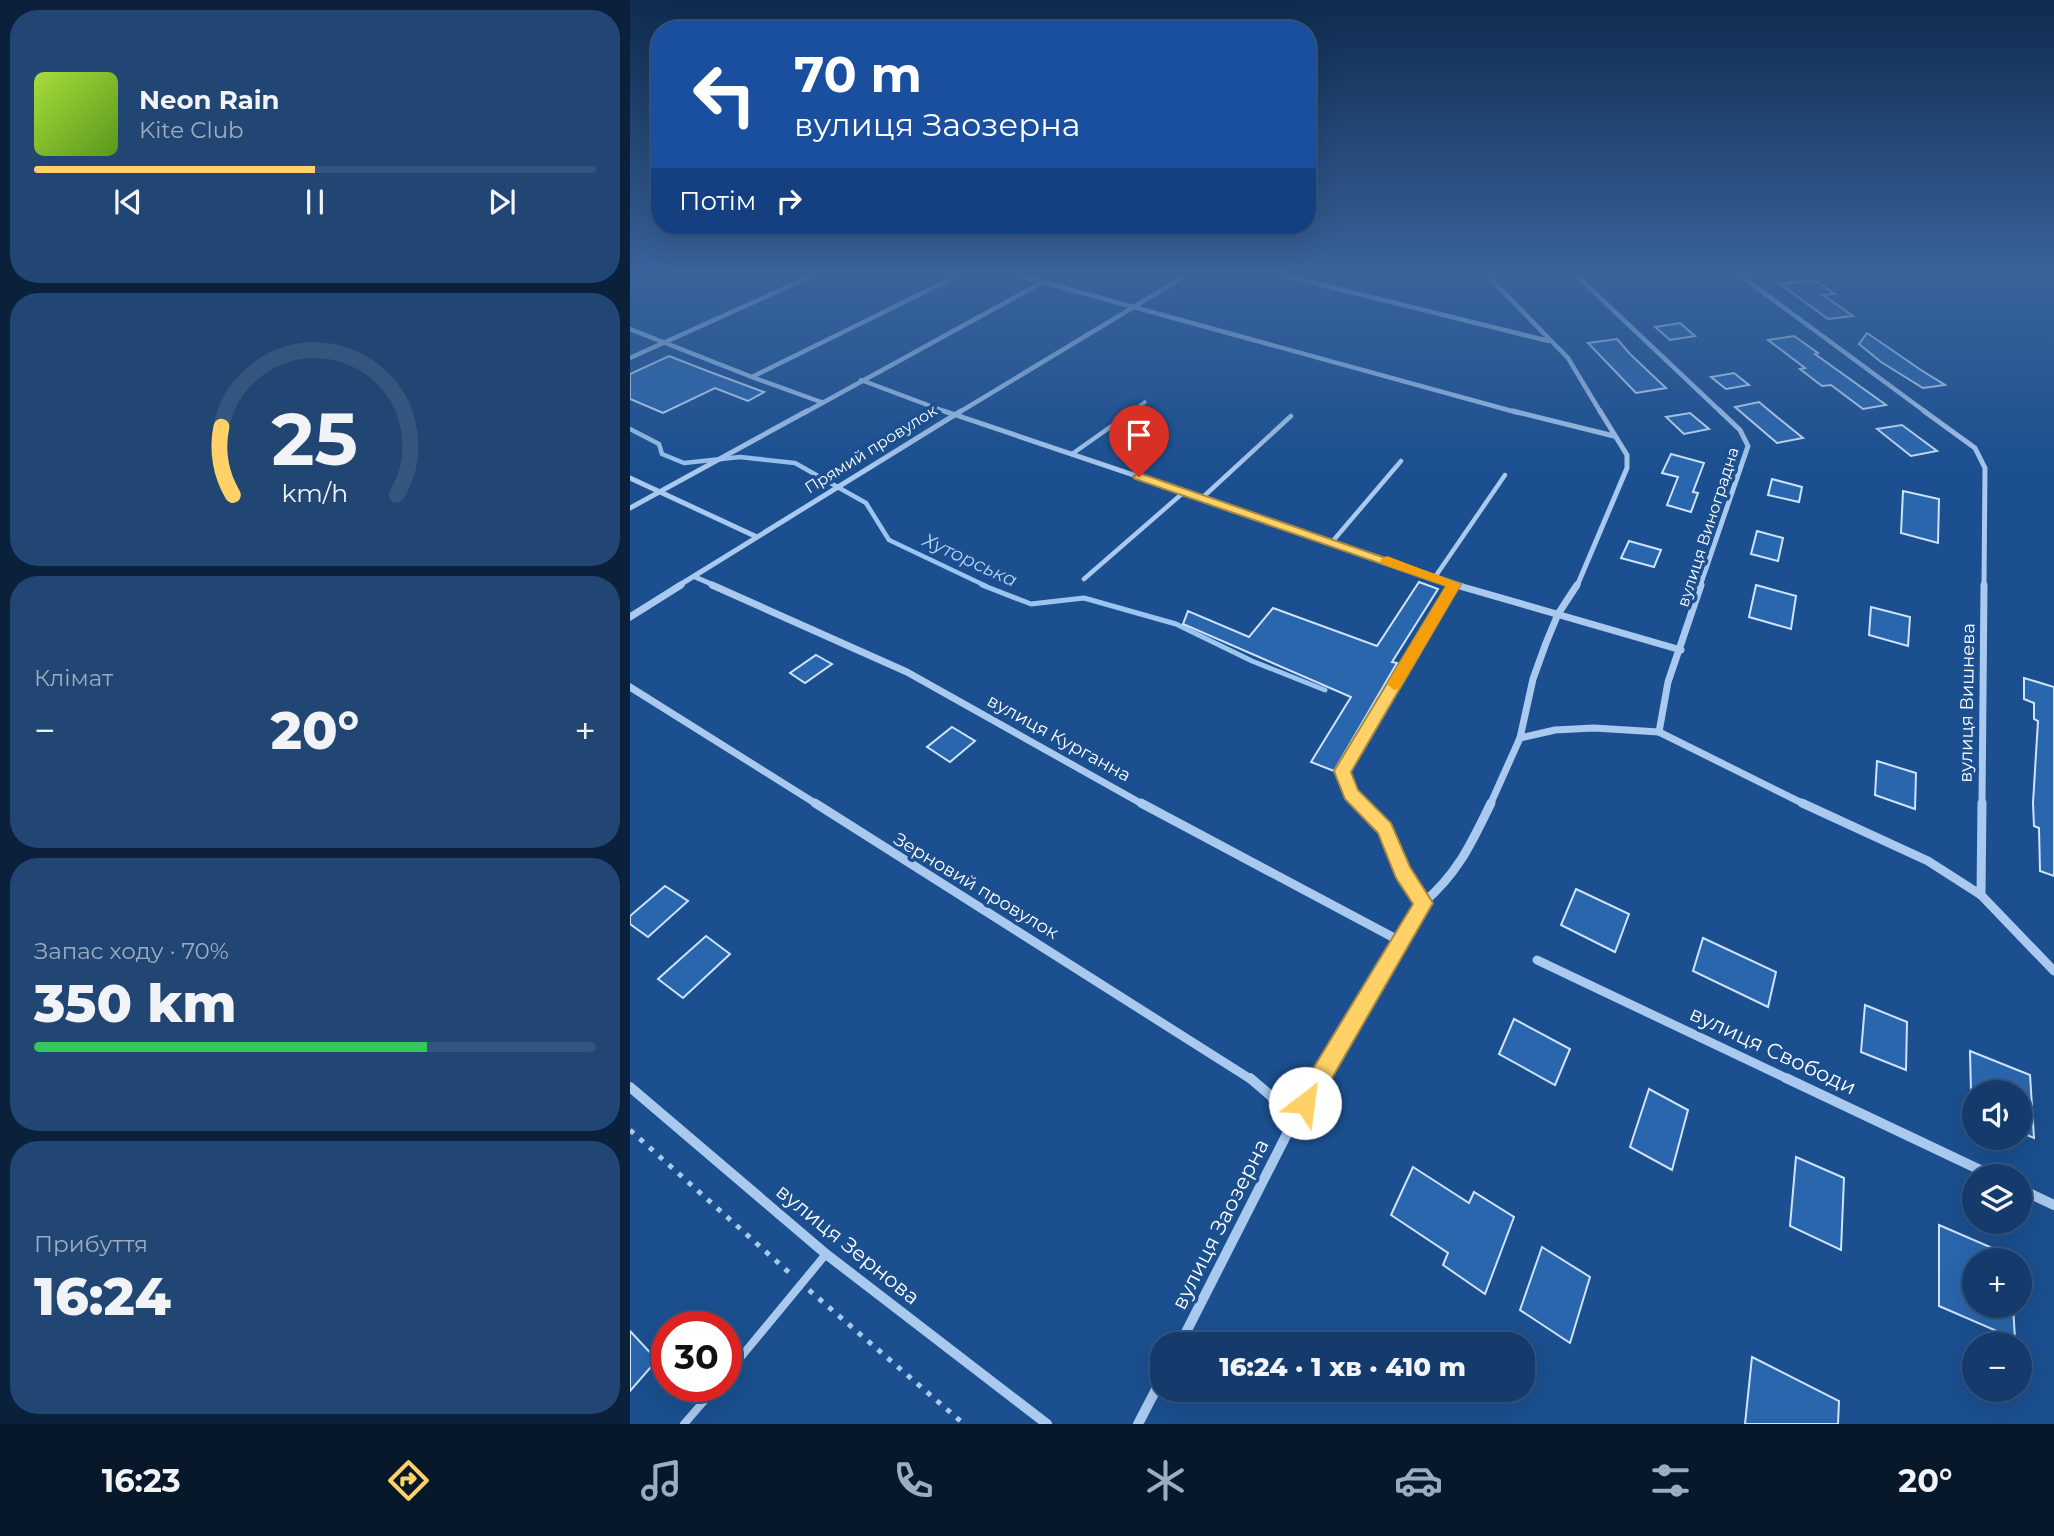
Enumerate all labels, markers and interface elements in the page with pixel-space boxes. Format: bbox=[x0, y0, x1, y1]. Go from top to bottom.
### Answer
text: 70 m bbox=[794, 45, 922, 104]
icon: left bbox=[679, 49, 770, 140]
text: Neon Rain bbox=[139, 84, 280, 116]
text: вулиця Заозерна bbox=[794, 105, 1080, 144]
text: Kite Club bbox=[139, 116, 244, 144]
icon: right bbox=[770, 182, 808, 220]
icon: previous bbox=[109, 183, 147, 221]
icon: pause bbox=[296, 183, 334, 221]
icon: next bbox=[483, 183, 521, 221]
text: Потім bbox=[679, 185, 756, 217]
text: 25 bbox=[272, 396, 358, 484]
street label: Прямий провулок bbox=[801, 400, 941, 497]
pin bbox=[1109, 405, 1169, 477]
icon: arrive bbox=[1120, 416, 1158, 454]
street label: вулиця Виноградна bbox=[1673, 445, 1743, 609]
text: km/h bbox=[282, 478, 348, 508]
water label: Хуторська bbox=[918, 528, 1021, 592]
street label: вулиця Вишнева bbox=[1955, 623, 1979, 783]
text: Клімат bbox=[34, 664, 113, 692]
street label: вулиця Курганна bbox=[983, 689, 1135, 787]
text: 20° bbox=[271, 699, 359, 762]
text: − bbox=[34, 707, 56, 754]
text: + bbox=[574, 707, 596, 754]
street label: Зерновий провулок bbox=[890, 828, 1063, 944]
text: Запас ходу · 70% bbox=[34, 937, 229, 965]
text: 350 km bbox=[34, 972, 237, 1035]
street label: вулиця Свободи bbox=[1686, 1000, 1860, 1100]
position arrow bbox=[1268, 1066, 1342, 1140]
map controls bbox=[1962, 1080, 2032, 1402]
button: sound bbox=[1962, 1080, 2032, 1150]
street label: вулиця Заозерна bbox=[1166, 1135, 1274, 1313]
button: layers bbox=[1962, 1164, 2032, 1234]
street label: вулиця Зернова bbox=[771, 1179, 925, 1309]
text: Прибуття bbox=[34, 1230, 148, 1258]
button: + bbox=[1962, 1248, 2032, 1318]
text: 16:24 bbox=[34, 1265, 171, 1328]
speed limit sign: 30 bbox=[651, 1311, 742, 1402]
button: − bbox=[1962, 1332, 2032, 1402]
text: 16:24 · 1 хв · 410 m bbox=[1219, 1351, 1466, 1383]
icon: directions bbox=[384, 1456, 433, 1505]
icon: music bbox=[637, 1456, 686, 1505]
icon: phone bbox=[889, 1456, 938, 1505]
icon: climate bbox=[1141, 1456, 1190, 1505]
icon: car bbox=[1394, 1456, 1443, 1505]
icon: filters bbox=[1646, 1456, 1695, 1505]
text: 16:23 bbox=[102, 1461, 181, 1500]
text: 20° bbox=[1898, 1461, 1952, 1500]

